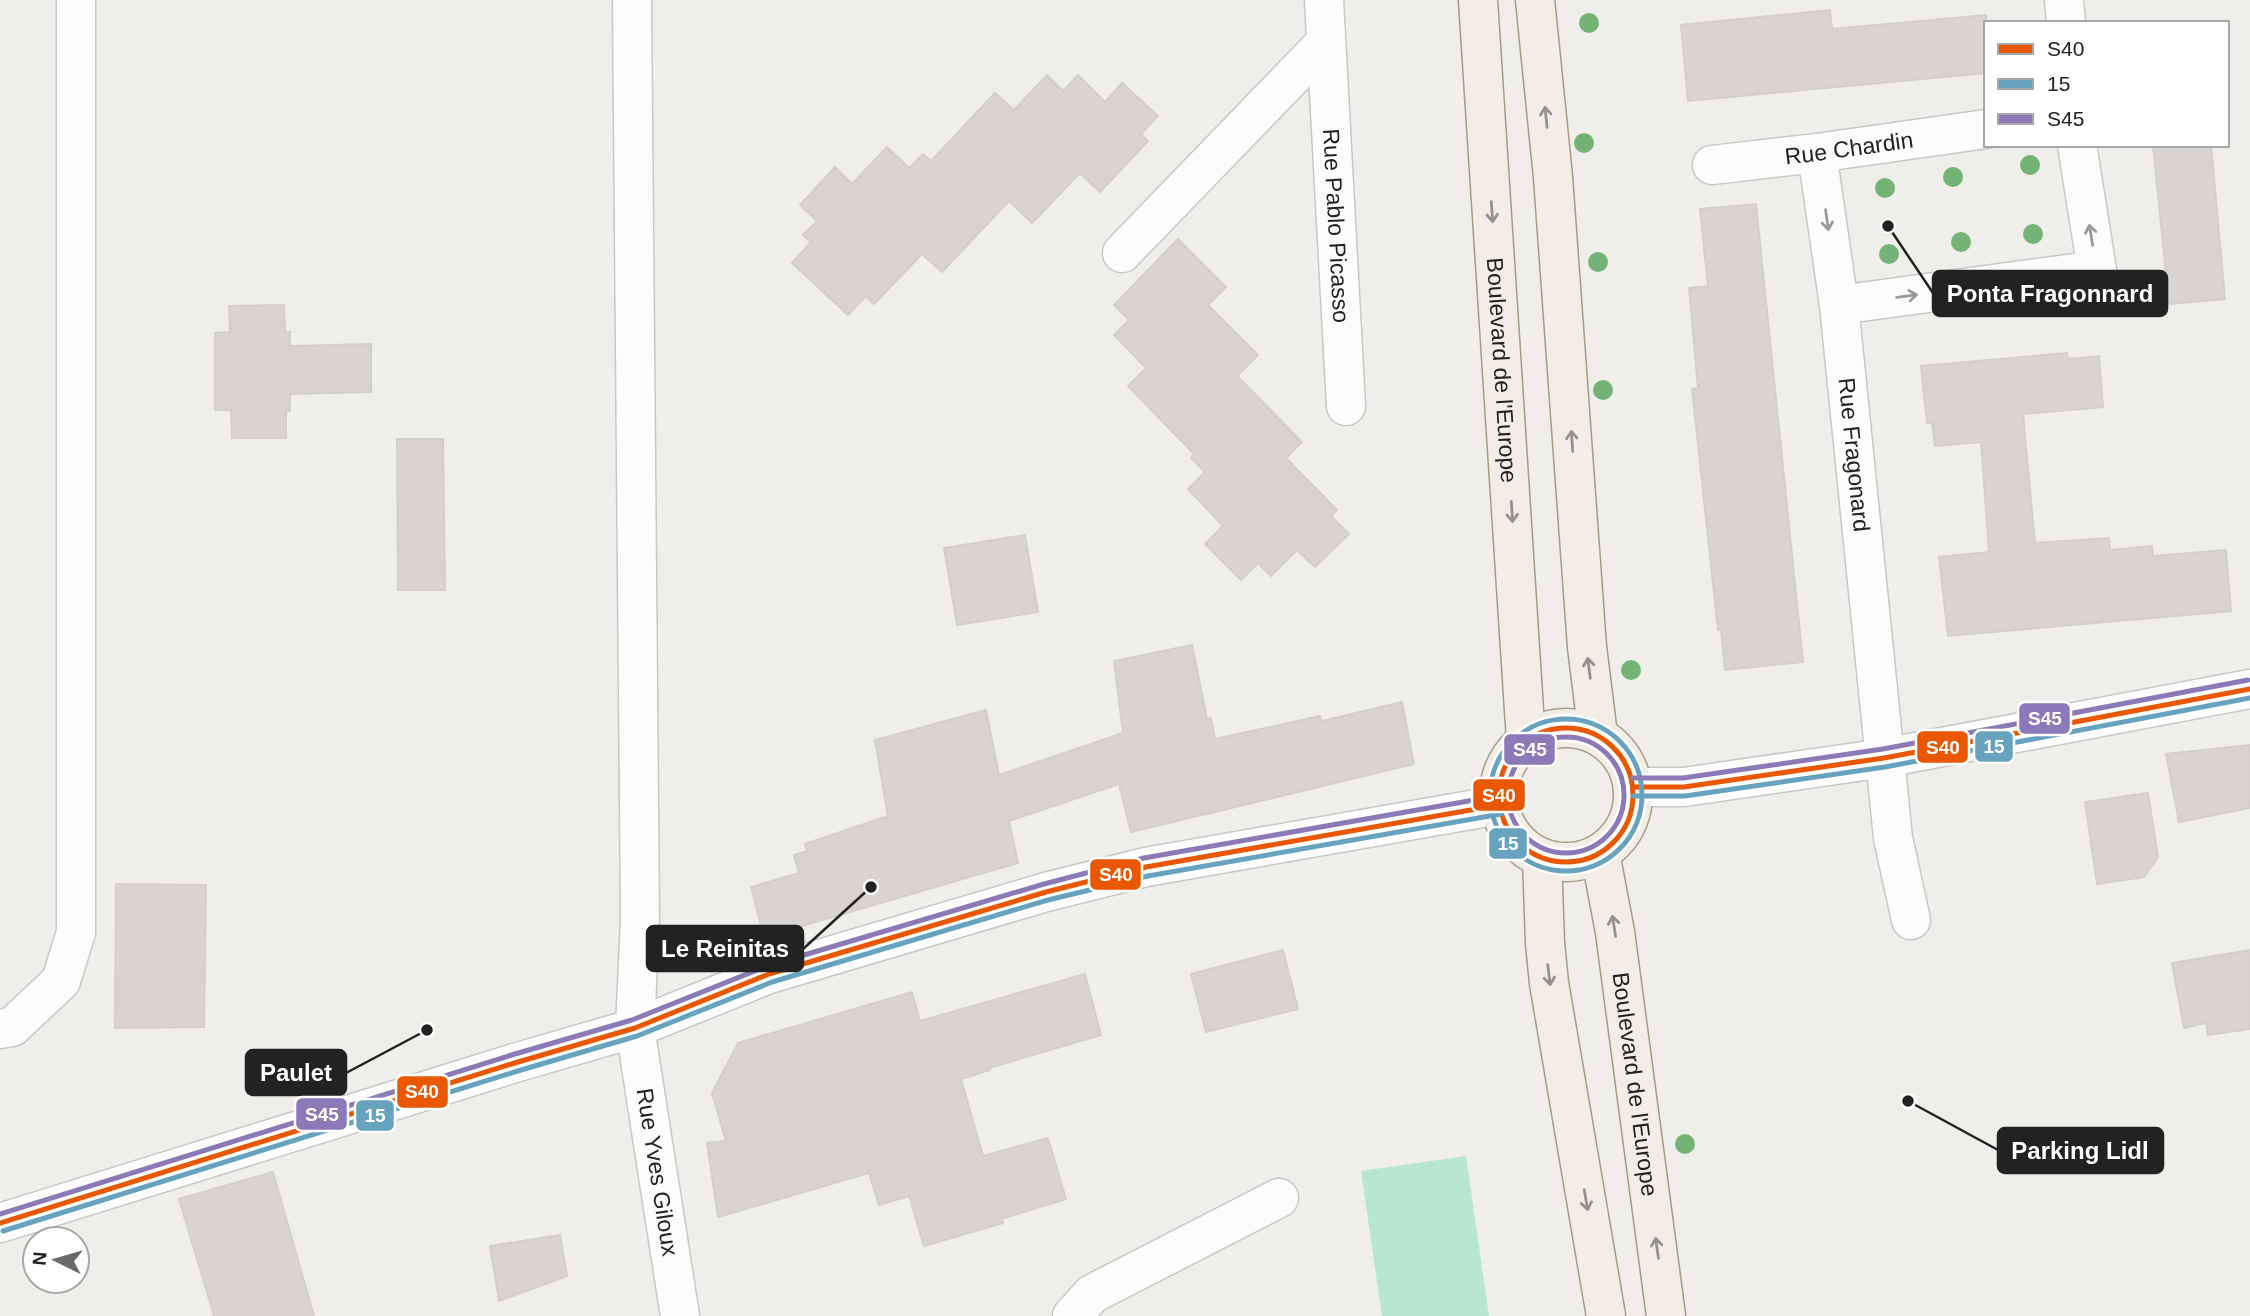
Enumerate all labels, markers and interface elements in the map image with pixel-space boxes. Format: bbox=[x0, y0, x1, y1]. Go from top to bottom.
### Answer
legend bbox=[1984, 21, 2229, 147]
text: S40 bbox=[2047, 37, 2084, 60]
text: 15 bbox=[2047, 72, 2070, 95]
one-way arrow bbox=[1540, 106, 1553, 129]
text: S45 bbox=[2047, 107, 2084, 130]
street label: Rue Chardin bbox=[1783, 127, 1915, 170]
street label: Rue Pablo Picasso bbox=[1318, 128, 1354, 323]
one-way arrow bbox=[1485, 200, 1498, 223]
one-way arrow bbox=[1820, 209, 1833, 231]
one-way arrow bbox=[2084, 224, 2097, 246]
street label: Boulevard de l'Europe bbox=[1482, 257, 1522, 484]
callout: Ponta Fragonnard bbox=[1933, 271, 2167, 316]
text: Ponta Fragonnard bbox=[1947, 280, 2153, 307]
one-way arrow bbox=[1895, 290, 1918, 303]
street label: Rue Fragonard bbox=[1833, 376, 1875, 533]
one-way arrow bbox=[1565, 430, 1578, 453]
one-way arrow bbox=[1506, 501, 1519, 523]
one-way arrow bbox=[1583, 657, 1596, 680]
line badge: S45 bbox=[2018, 702, 2071, 735]
text: S45 bbox=[2028, 708, 2062, 729]
line badge: S40 bbox=[1916, 730, 1969, 764]
line badge: 15 bbox=[1974, 730, 2014, 763]
line badge: S45 bbox=[1503, 733, 1556, 766]
text: 15 bbox=[1983, 736, 2005, 757]
text: S40 bbox=[1926, 737, 1960, 758]
text: S45 bbox=[1513, 739, 1547, 760]
line badge: S40 bbox=[1472, 778, 1526, 812]
text: S40 bbox=[1482, 785, 1516, 806]
line badge: 15 bbox=[1488, 827, 1528, 860]
text: 15 bbox=[1497, 833, 1519, 854]
line badge: S40 bbox=[1089, 858, 1142, 891]
text: S40 bbox=[1099, 864, 1133, 885]
one-way arrow bbox=[1607, 915, 1620, 938]
callout: Le Reinitas bbox=[647, 926, 803, 971]
text: Le Reinitas bbox=[661, 935, 789, 962]
one-way arrow bbox=[1542, 963, 1555, 986]
street label: Boulevard de l'Europe bbox=[1607, 971, 1663, 1198]
callout: Paulet bbox=[246, 1050, 346, 1095]
text: Paulet bbox=[260, 1059, 332, 1086]
line badge: S40 bbox=[396, 1075, 449, 1109]
text: S40 bbox=[405, 1081, 439, 1102]
street label: Rue Yves Giloux bbox=[632, 1086, 684, 1258]
line badge: S45 bbox=[295, 1097, 348, 1131]
line badge: 15 bbox=[355, 1099, 395, 1132]
text: S45 bbox=[305, 1104, 339, 1125]
text: 15 bbox=[364, 1105, 386, 1126]
callout: Parking Lidl bbox=[1998, 1128, 2163, 1173]
text: Parking Lidl bbox=[2011, 1137, 2149, 1164]
one-way arrow bbox=[1580, 1188, 1593, 1210]
north arrow bbox=[21, 1225, 91, 1295]
one-way arrow bbox=[1650, 1238, 1663, 1260]
text: N bbox=[29, 1251, 51, 1266]

